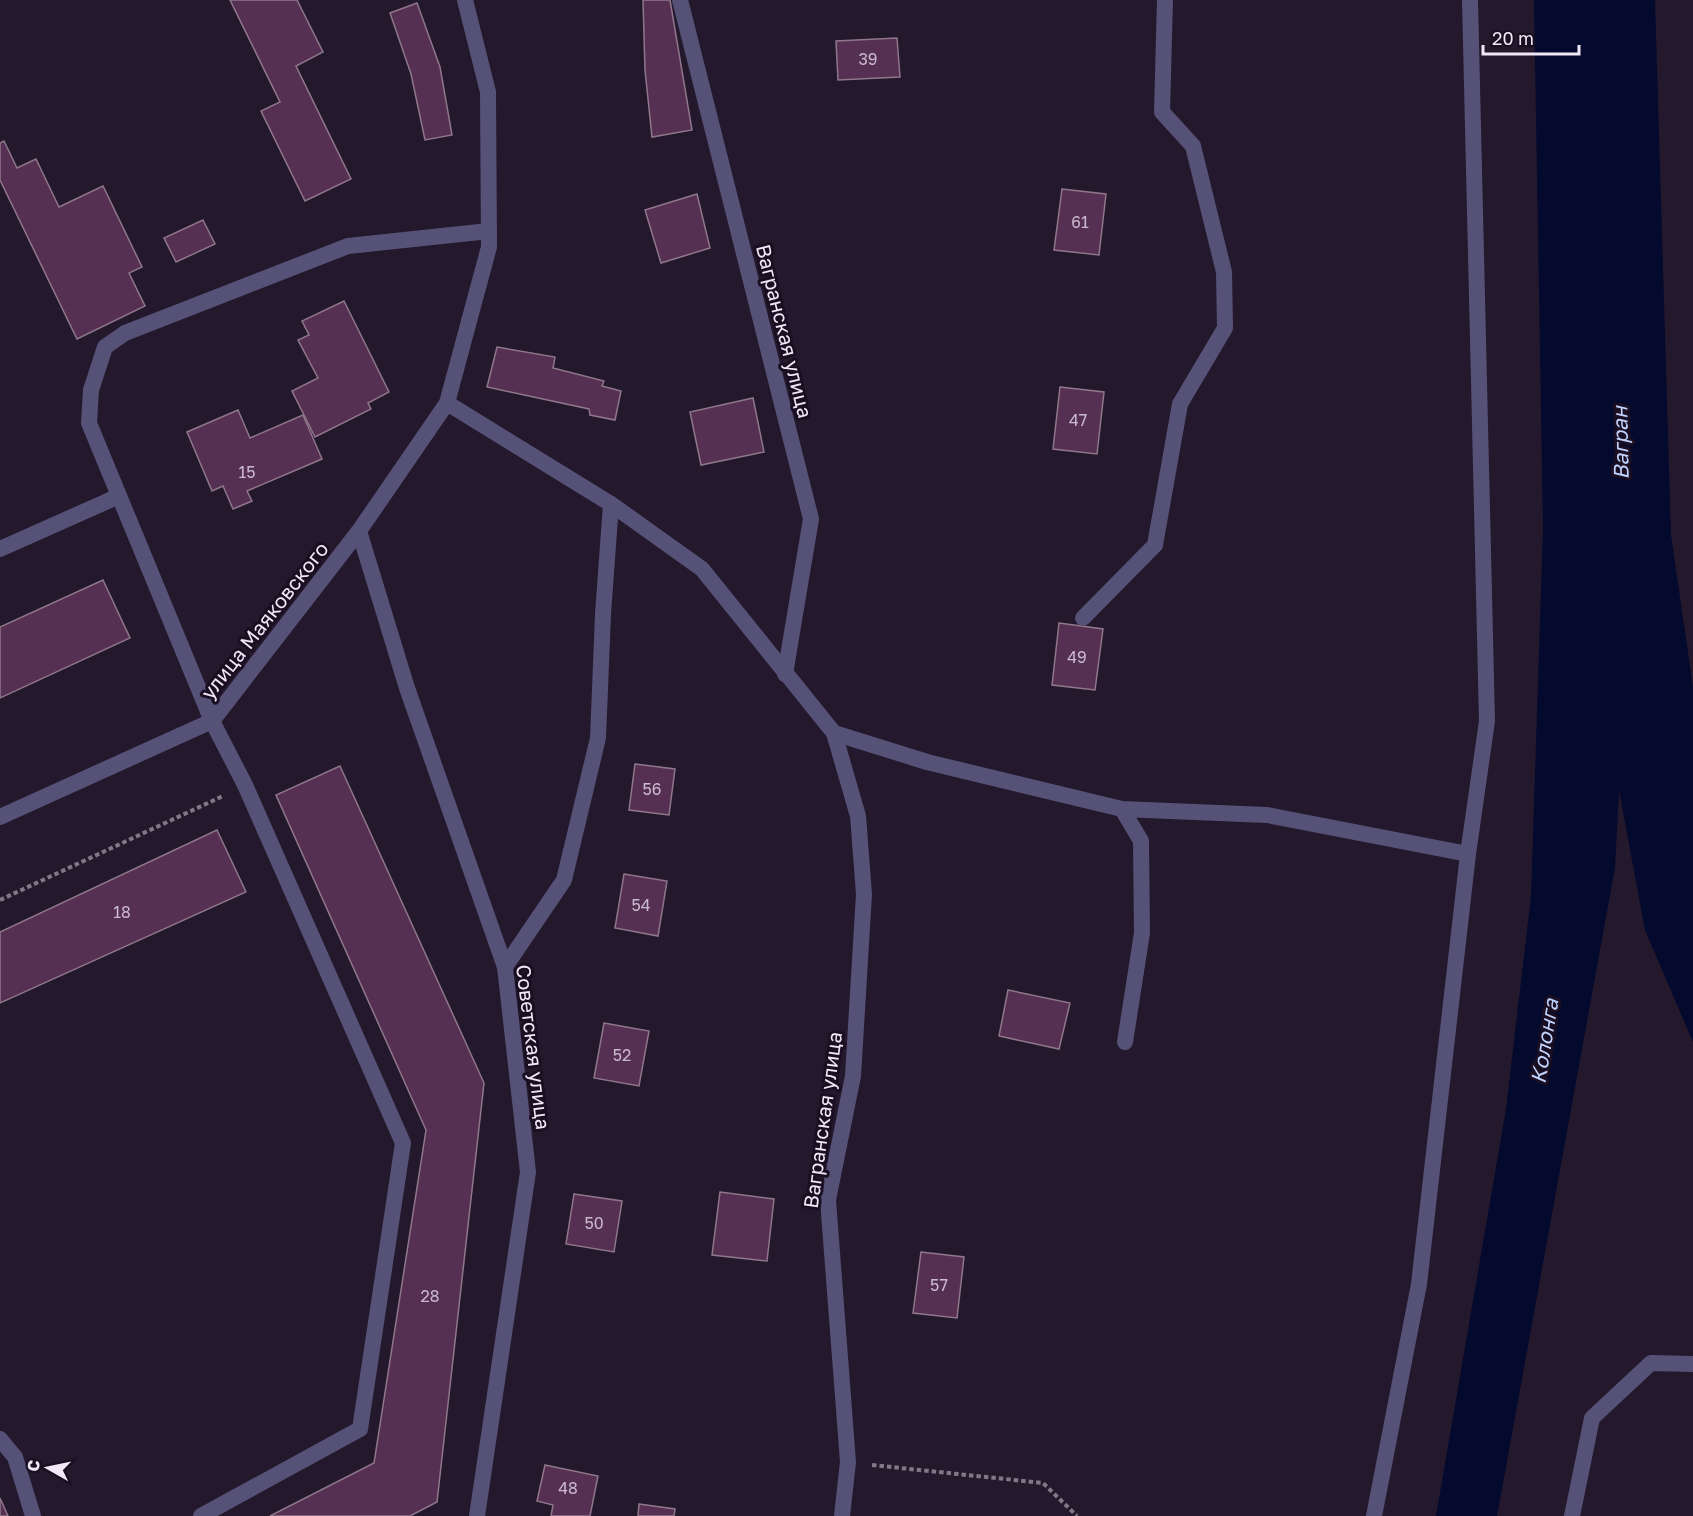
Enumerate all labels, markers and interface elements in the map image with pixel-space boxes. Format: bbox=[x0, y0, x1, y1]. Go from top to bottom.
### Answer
scale bar bbox=[1483, 18, 1579, 56]
text: 20 m bbox=[1492, 27, 1534, 49]
house number: 39 bbox=[858, 49, 878, 69]
house number: 61 bbox=[1071, 212, 1089, 232]
street label: Вагранская улица bbox=[752, 242, 818, 420]
water label: Вагран bbox=[1606, 405, 1634, 480]
house number: 47 bbox=[1069, 410, 1087, 430]
house number: 15 bbox=[238, 462, 256, 482]
street label: улица Маяковского bbox=[195, 537, 333, 703]
house number: 49 bbox=[1067, 647, 1087, 667]
house number: 56 bbox=[643, 779, 661, 799]
house number: 54 bbox=[631, 895, 651, 915]
house number: 18 bbox=[113, 902, 131, 922]
street label: Советская улица bbox=[512, 963, 556, 1131]
water label: Колонга bbox=[1524, 996, 1564, 1085]
street label: Вагранская улица bbox=[798, 1030, 846, 1210]
house number: 52 bbox=[613, 1045, 631, 1065]
house number: 50 bbox=[584, 1213, 604, 1233]
house number: 57 bbox=[930, 1275, 948, 1295]
house number: 28 bbox=[420, 1286, 440, 1306]
north arrow bbox=[18, 1438, 78, 1498]
text: С bbox=[22, 1458, 44, 1473]
house number: 48 bbox=[558, 1478, 578, 1498]

